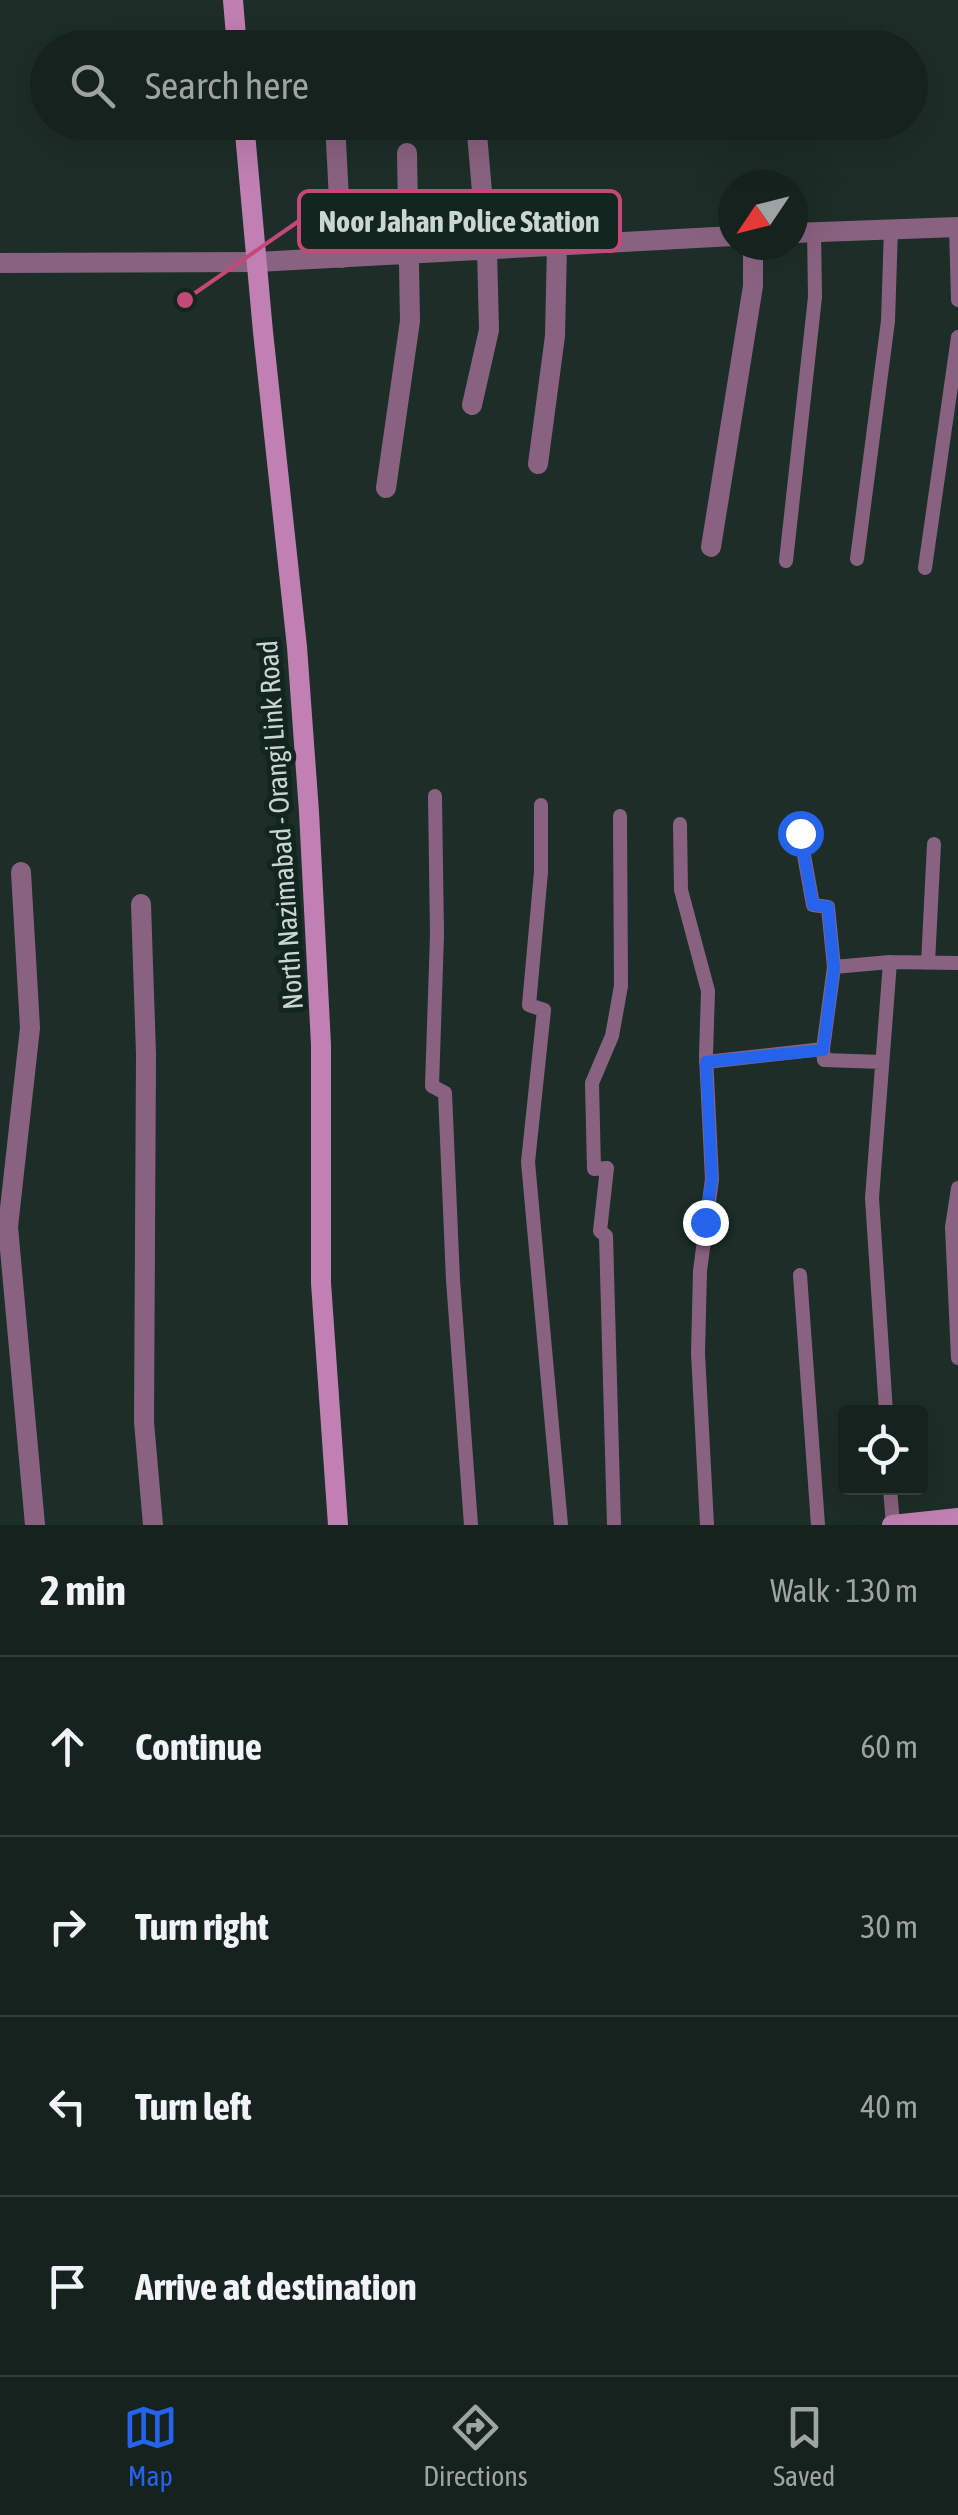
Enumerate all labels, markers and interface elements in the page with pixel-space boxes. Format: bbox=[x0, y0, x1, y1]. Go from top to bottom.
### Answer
search box bbox=[30, 30, 928, 140]
icon: search bbox=[65, 58, 120, 113]
text: Search here bbox=[145, 64, 309, 107]
north arrow bbox=[718, 170, 808, 260]
callout: Noor Jahan Police Station bbox=[299, 191, 620, 251]
text: Noor Jahan Police Station bbox=[318, 204, 600, 238]
street label: North Nazimabad - Orangi Link Road bbox=[251, 639, 309, 1011]
route start bbox=[778, 811, 824, 857]
route end bbox=[683, 1200, 729, 1246]
map controls bbox=[838, 1405, 928, 1495]
button: locate bbox=[838, 1405, 928, 1495]
text: 2 min bbox=[40, 1566, 126, 1614]
text: Walk · 130 m bbox=[770, 1572, 918, 1609]
icon: ahead bbox=[40, 1719, 95, 1774]
text: Continue bbox=[135, 1725, 262, 1768]
text: 60 m bbox=[860, 1728, 918, 1765]
icon: right bbox=[40, 1899, 95, 1954]
text: Turn right bbox=[135, 1905, 269, 1948]
text: 30 m bbox=[860, 1908, 918, 1945]
icon: left bbox=[40, 2079, 95, 2134]
text: Turn left bbox=[135, 2085, 251, 2128]
text: 40 m bbox=[860, 2088, 918, 2125]
icon: arrive bbox=[40, 2259, 95, 2314]
text: Arrive at destination bbox=[135, 2265, 417, 2308]
tab: Map bbox=[123, 2400, 178, 2492]
tab: Directions bbox=[423, 2400, 528, 2492]
tab: Saved bbox=[773, 2400, 835, 2492]

